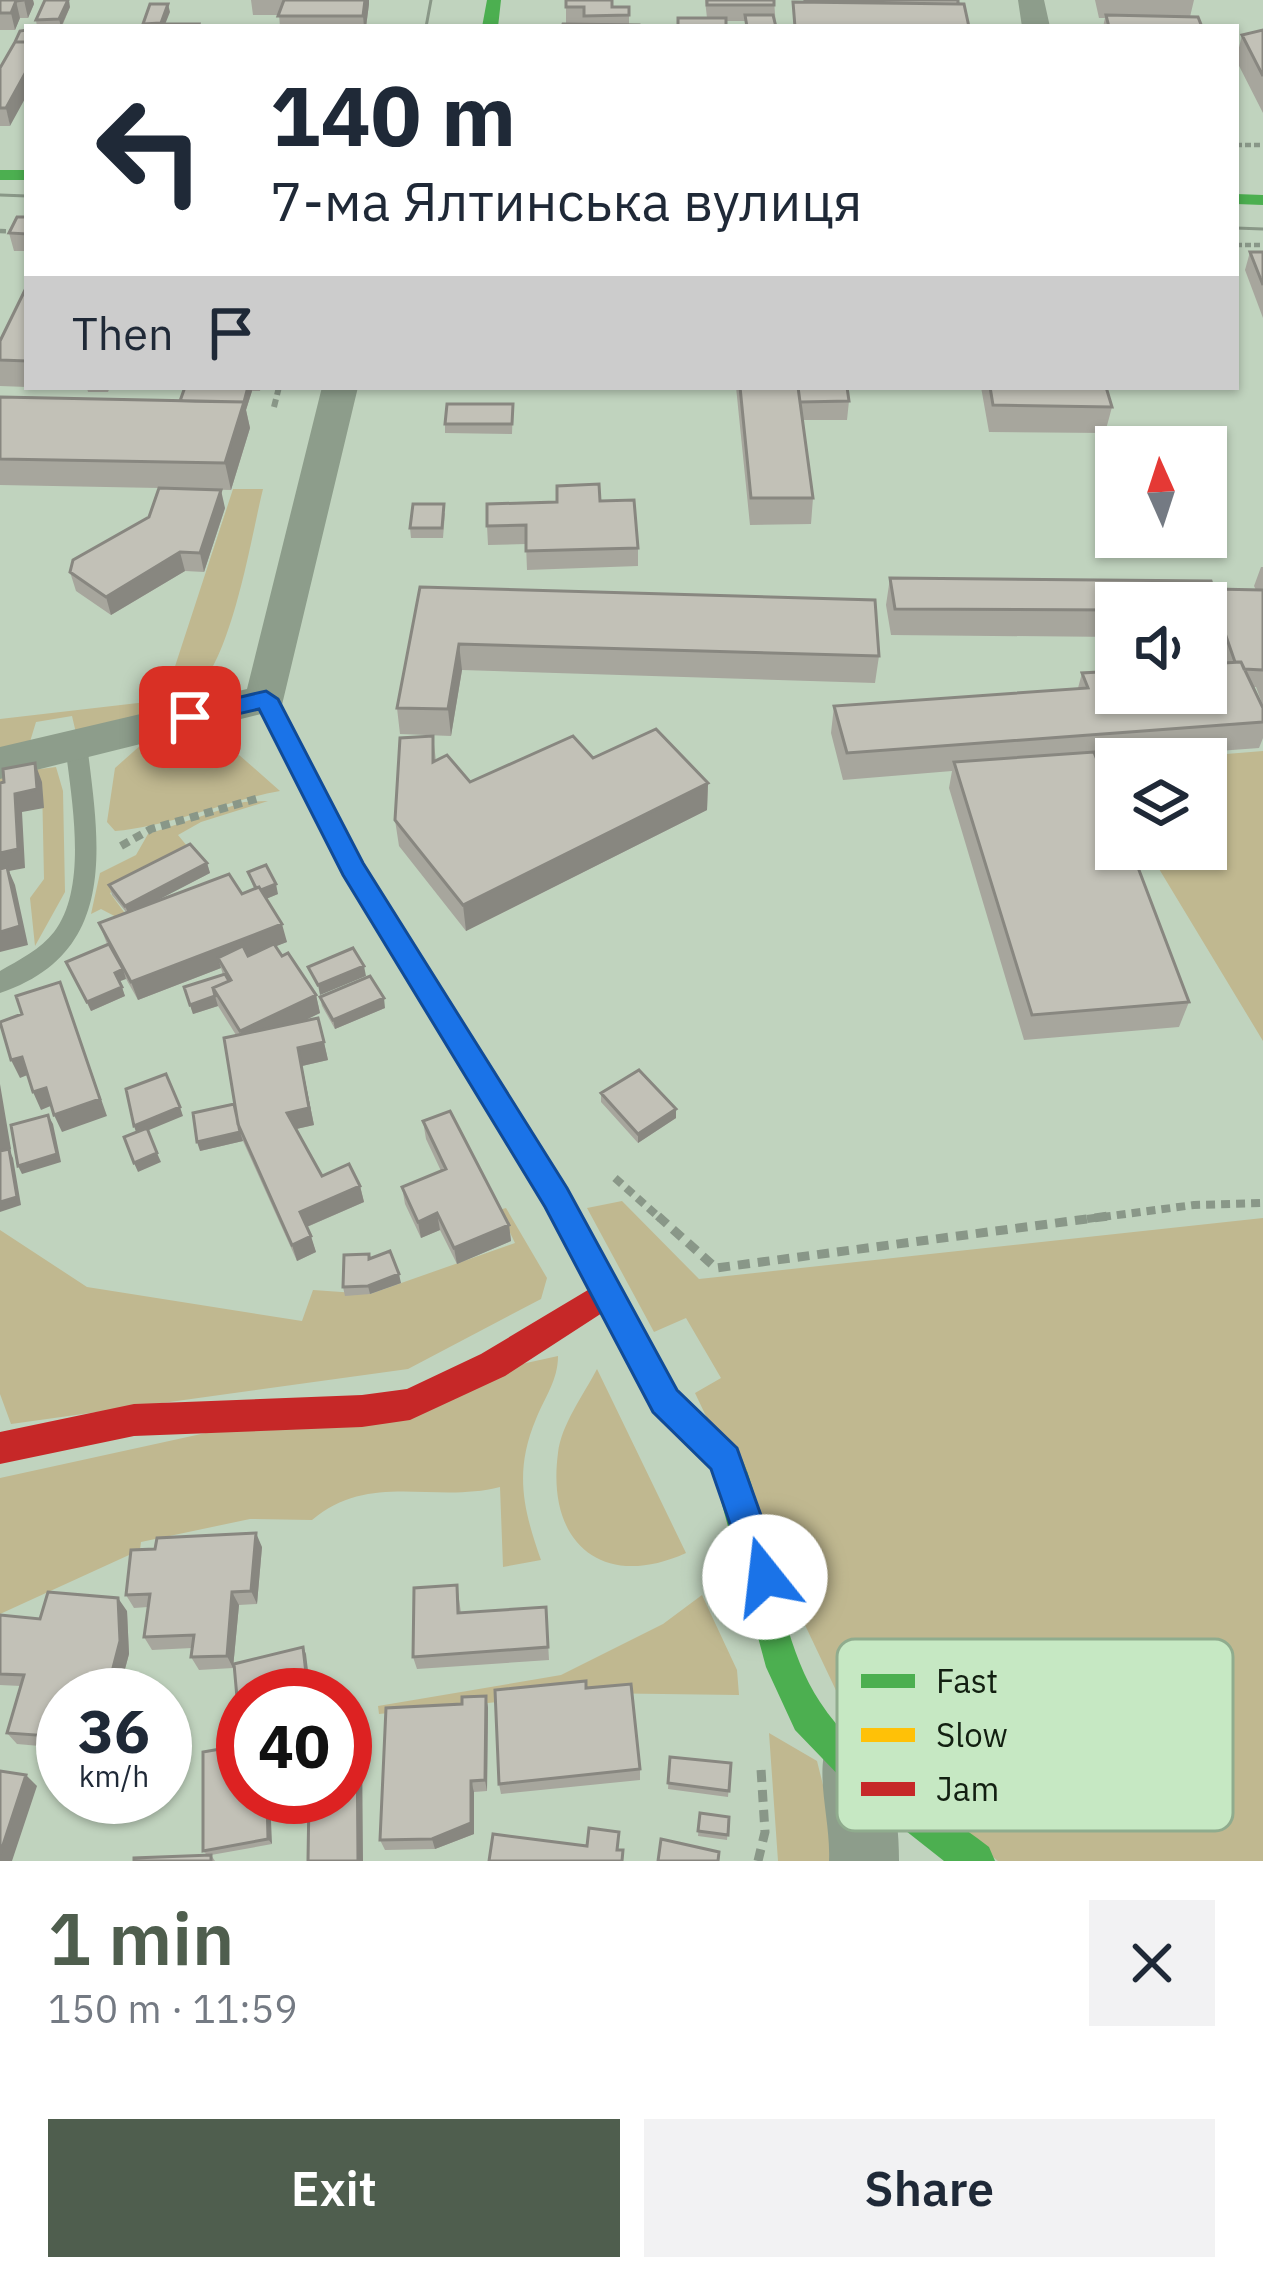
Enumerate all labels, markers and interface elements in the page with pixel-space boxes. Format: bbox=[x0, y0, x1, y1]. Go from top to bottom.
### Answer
text: 140 m bbox=[270, 60, 516, 169]
icon: left bbox=[72, 72, 228, 228]
text: 7-ма Ялтинська вулиця bbox=[270, 166, 863, 236]
icon: arrive bbox=[198, 300, 264, 366]
text: Then bbox=[72, 304, 174, 362]
north arrow bbox=[1095, 426, 1227, 558]
map controls bbox=[1095, 426, 1227, 870]
button: sound bbox=[1095, 582, 1227, 714]
pin bbox=[139, 666, 241, 768]
icon: arrive bbox=[157, 684, 223, 750]
button: layers bbox=[1095, 738, 1227, 870]
position arrow bbox=[702, 1514, 828, 1640]
legend bbox=[837, 1639, 1233, 1831]
text: Fast bbox=[936, 1659, 998, 1702]
speed limit sign: 40 bbox=[216, 1668, 372, 1824]
text: 36 bbox=[78, 1691, 150, 1770]
text: Slow bbox=[936, 1713, 1008, 1756]
text: km/h bbox=[79, 1756, 149, 1795]
text: Jam bbox=[936, 1767, 999, 1810]
text: 1 min bbox=[48, 1891, 234, 1985]
button: close bbox=[1089, 1900, 1215, 2026]
text: 150 m · 11:59 bbox=[48, 1983, 298, 2034]
button: Exit bbox=[48, 2119, 620, 2257]
button: Share bbox=[644, 2119, 1215, 2257]

